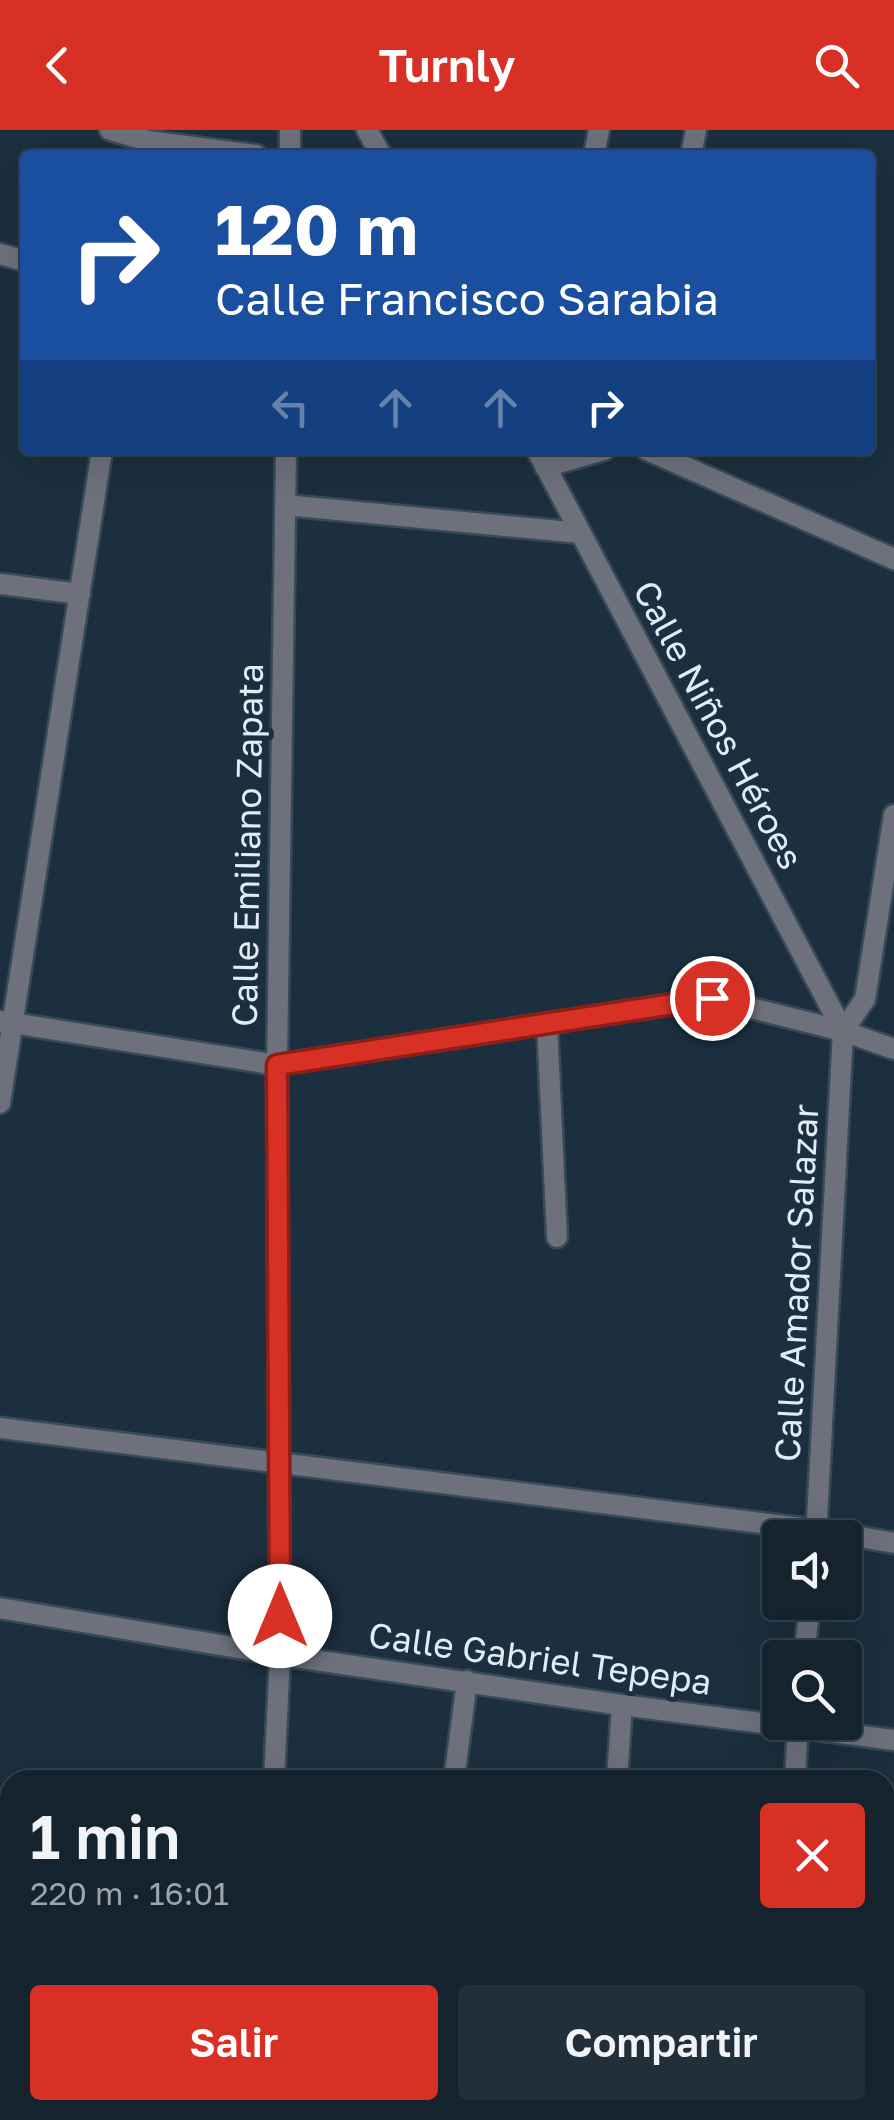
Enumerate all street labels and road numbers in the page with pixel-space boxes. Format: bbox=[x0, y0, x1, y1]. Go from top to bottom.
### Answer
street label: Calle Niños Héroes bbox=[625, 573, 813, 876]
street label: Calle Emiliano Zapata bbox=[223, 663, 271, 1027]
street label: Calle Amador Salazar bbox=[766, 1103, 826, 1463]
street label: Calle Gabriel Tepepa bbox=[366, 1613, 714, 1703]

